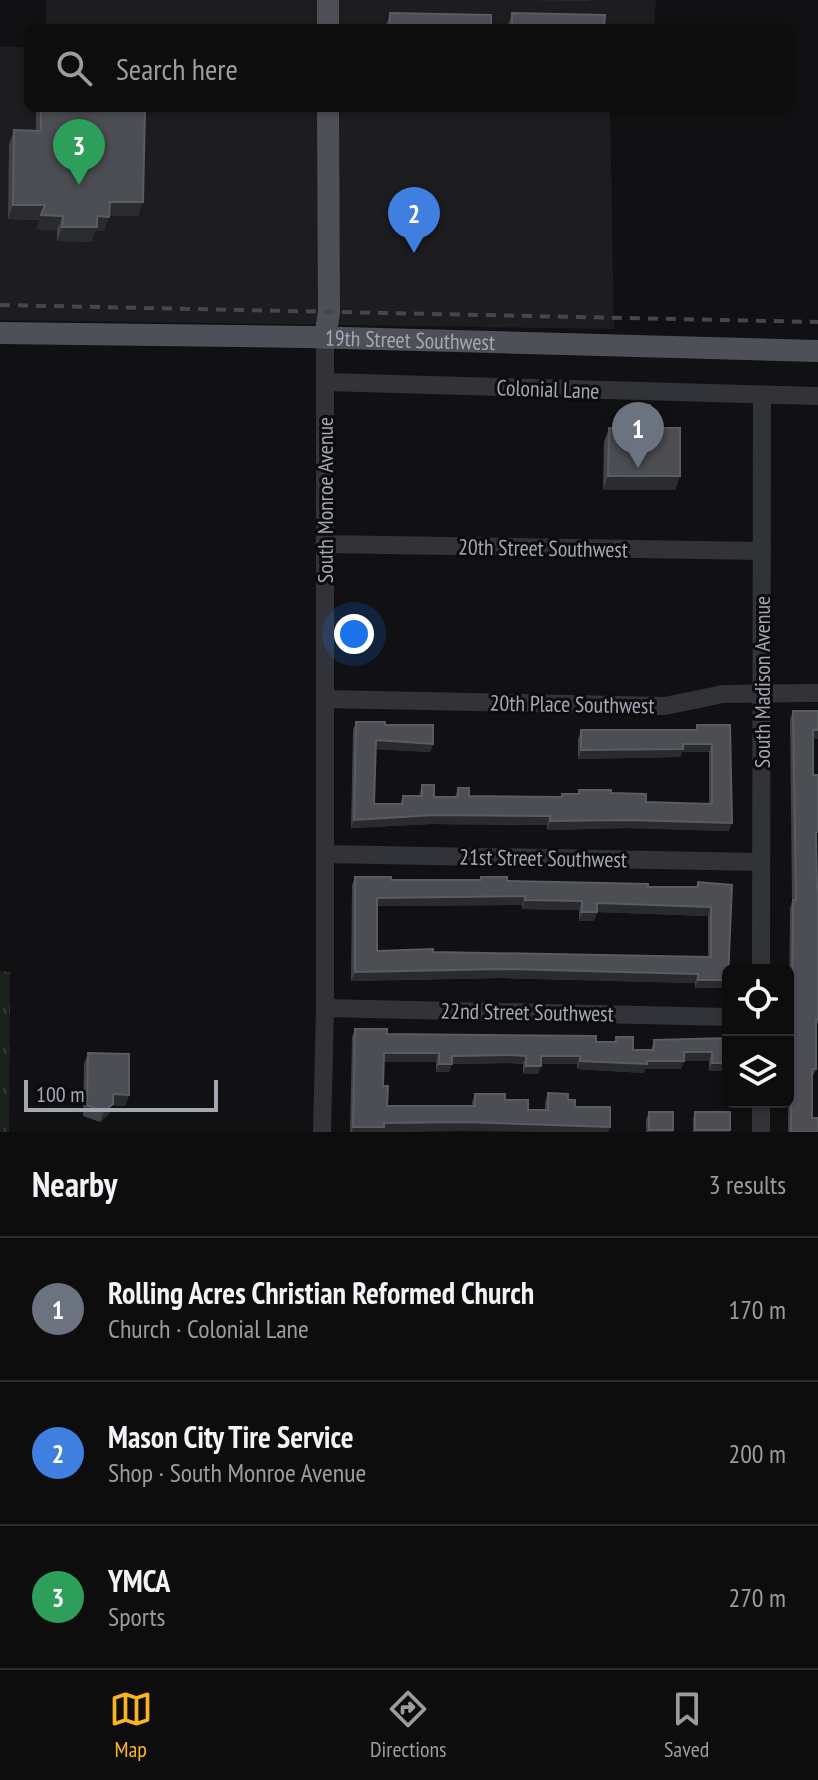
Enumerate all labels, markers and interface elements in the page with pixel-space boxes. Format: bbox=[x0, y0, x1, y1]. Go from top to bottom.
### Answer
search box bbox=[24, 24, 794, 112]
icon: search bbox=[52, 46, 96, 90]
text: Search here bbox=[116, 49, 238, 88]
pin: 3 bbox=[53, 119, 105, 185]
pin: 2 bbox=[388, 187, 440, 253]
street label: 19th Street Southwest bbox=[325, 323, 495, 356]
street label: Colonial Lane bbox=[496, 373, 600, 405]
pin: 1 bbox=[612, 402, 664, 468]
street label: South Monroe Avenue bbox=[311, 417, 339, 583]
street label: 20th Street Southwest bbox=[458, 533, 628, 563]
street label: South Madison Avenue bbox=[748, 596, 776, 768]
your location bbox=[334, 614, 374, 654]
street label: 20th Place Southwest bbox=[489, 689, 655, 719]
street label: 21st Street Southwest bbox=[459, 843, 627, 873]
map controls bbox=[722, 964, 794, 1108]
button: locate bbox=[722, 964, 794, 1036]
street label: 22nd Street Southwest bbox=[440, 996, 614, 1028]
button: layers bbox=[722, 1036, 794, 1108]
scale bar bbox=[24, 1076, 218, 1112]
text: 100 m bbox=[36, 1080, 85, 1108]
text: Nearby bbox=[32, 1162, 117, 1206]
text: 3 results bbox=[709, 1168, 786, 1201]
text: Rolling Acres Christian Reformed Church bbox=[108, 1273, 534, 1312]
text: 1 bbox=[52, 1293, 64, 1326]
text: 170 m bbox=[728, 1293, 786, 1326]
text: Church · Colonial Lane bbox=[108, 1312, 309, 1345]
text: Mason City Tire Service bbox=[108, 1417, 354, 1456]
text: 2 bbox=[52, 1437, 64, 1470]
text: 200 m bbox=[728, 1437, 786, 1470]
text: Shop · South Monroe Avenue bbox=[108, 1456, 366, 1489]
text: YMCA bbox=[108, 1561, 170, 1600]
text: 3 bbox=[52, 1581, 64, 1614]
text: 270 m bbox=[728, 1581, 786, 1614]
text: Sports bbox=[108, 1600, 165, 1633]
tab: Map bbox=[109, 1687, 153, 1763]
tab: Directions bbox=[370, 1687, 447, 1763]
tab: Saved bbox=[664, 1687, 709, 1763]

